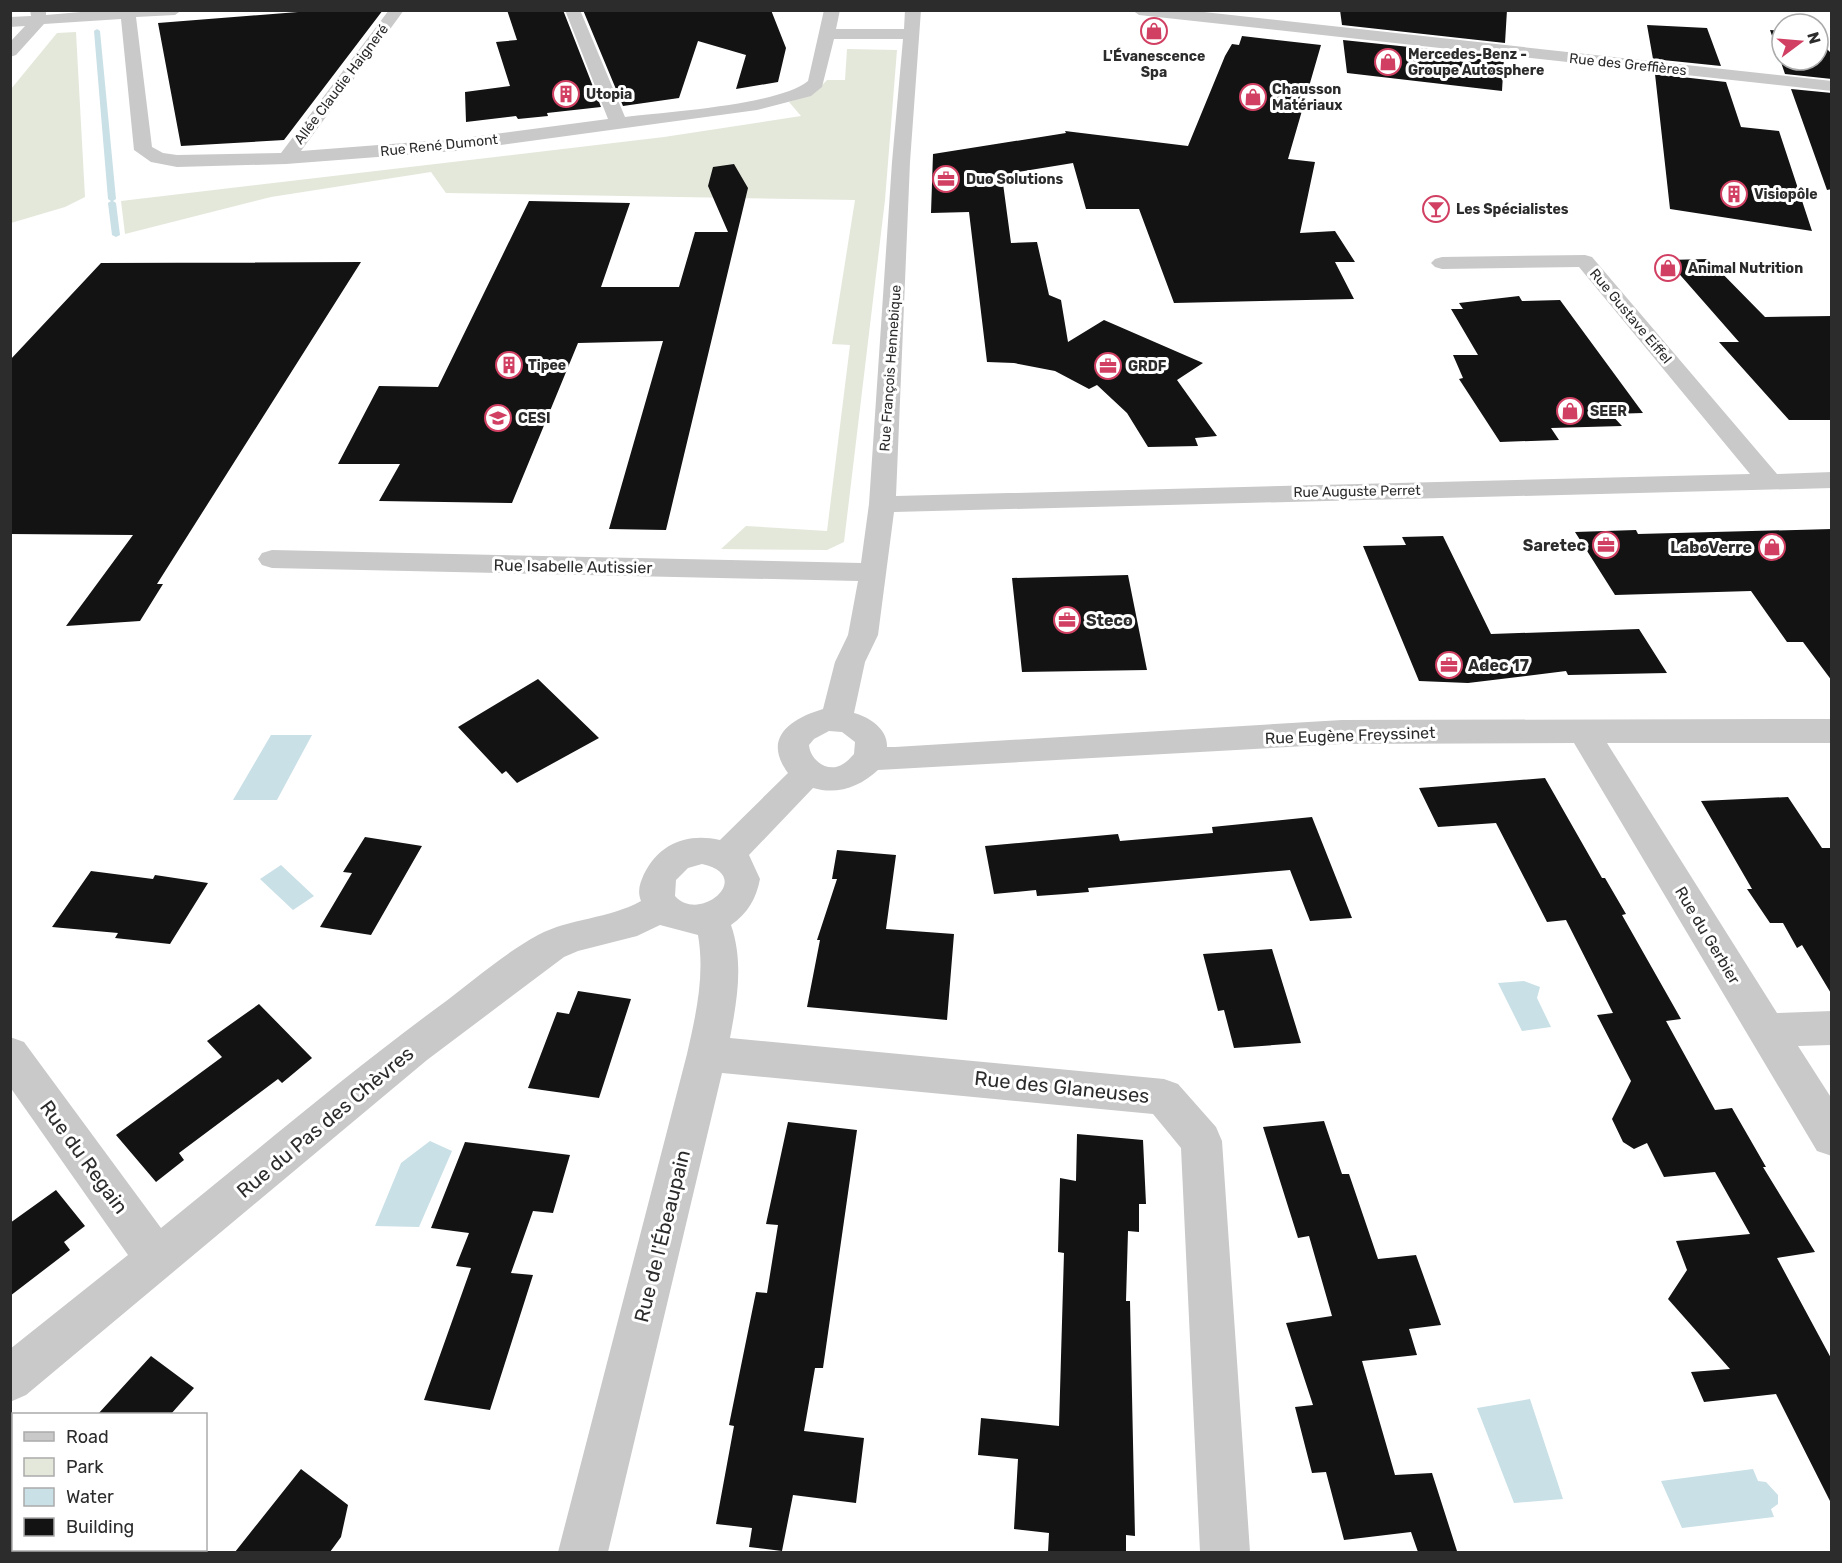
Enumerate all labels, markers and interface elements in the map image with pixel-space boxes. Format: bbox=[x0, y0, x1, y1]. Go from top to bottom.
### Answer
north arrow bbox=[1770, 12, 1830, 72]
shop icon: L'Évanescence Spa bbox=[1139, 16, 1169, 46]
street label: Allée Claudie Haigneré bbox=[291, 21, 392, 148]
text: N bbox=[1803, 30, 1825, 46]
place label: Mercedes-Benz - Groupe Autosphere bbox=[1408, 46, 1544, 79]
place label: L'Évanescence Spa bbox=[1103, 47, 1205, 81]
shop icon: Mercedes-Benz - Groupe Autosphere bbox=[1373, 47, 1403, 77]
street label: Rue des Greffières bbox=[1568, 50, 1688, 79]
building icon: Utopia bbox=[551, 79, 581, 109]
place label: Chausson Matériaux bbox=[1272, 81, 1343, 114]
shop icon: Chausson Matériaux bbox=[1238, 82, 1268, 112]
place label: Utopia bbox=[586, 86, 632, 103]
street label: Rue René Dumont bbox=[380, 131, 499, 160]
office icon: Duo Solutions bbox=[931, 164, 961, 194]
place label: Duo Solutions bbox=[966, 171, 1063, 188]
building icon: Visiopôle bbox=[1719, 179, 1749, 209]
place label: Visiopôle bbox=[1754, 186, 1818, 203]
bar icon: Les Spécialistes bbox=[1421, 194, 1451, 224]
place label: Les Spécialistes bbox=[1456, 201, 1569, 218]
shop icon: Animal Nutrition bbox=[1653, 253, 1683, 283]
place label: Animal Nutrition bbox=[1688, 260, 1803, 277]
street label: Rue Gustave Eiffel bbox=[1586, 265, 1675, 367]
street label: Rue François Hennebique bbox=[876, 284, 905, 452]
building icon: Tipee bbox=[494, 350, 524, 380]
office icon: GRDF bbox=[1093, 351, 1123, 381]
place label: Tipee bbox=[528, 357, 566, 374]
place label: GRDF bbox=[1128, 358, 1167, 375]
shop icon: SEER bbox=[1555, 396, 1585, 426]
school or university icon: CESI bbox=[483, 403, 513, 433]
place label: SEER bbox=[1590, 403, 1627, 420]
place label: CESI bbox=[518, 410, 551, 427]
street label: Rue Auguste Perret bbox=[1293, 482, 1421, 501]
office icon: Saretec bbox=[1591, 530, 1621, 560]
shop icon: LaboVerre bbox=[1757, 532, 1787, 562]
place label: Saretec bbox=[1523, 536, 1586, 555]
place label: LaboVerre bbox=[1670, 538, 1752, 557]
street label: Rue Isabelle Autissier bbox=[494, 556, 652, 577]
office icon: Steco bbox=[1052, 605, 1082, 635]
place label: Steco bbox=[1086, 611, 1133, 630]
office icon: Adec 17 bbox=[1434, 650, 1464, 680]
place label: Adec 17 bbox=[1468, 656, 1529, 675]
street label: Rue Eugène Freyssinet bbox=[1264, 723, 1436, 748]
street label: Rue du Gerbier bbox=[1671, 883, 1744, 987]
street label: Rue du Pas des Chèvres bbox=[232, 1041, 418, 1203]
street label: Rue des Glaneuses bbox=[973, 1066, 1151, 1108]
street label: Rue du Regain bbox=[35, 1096, 133, 1218]
street label: Rue de l'Ébeaupain bbox=[629, 1147, 695, 1325]
legend bbox=[12, 1413, 207, 1551]
text: Road bbox=[66, 1426, 109, 1448]
text: Park bbox=[66, 1456, 104, 1478]
text: Water bbox=[66, 1486, 114, 1508]
text: Building bbox=[66, 1516, 134, 1538]

